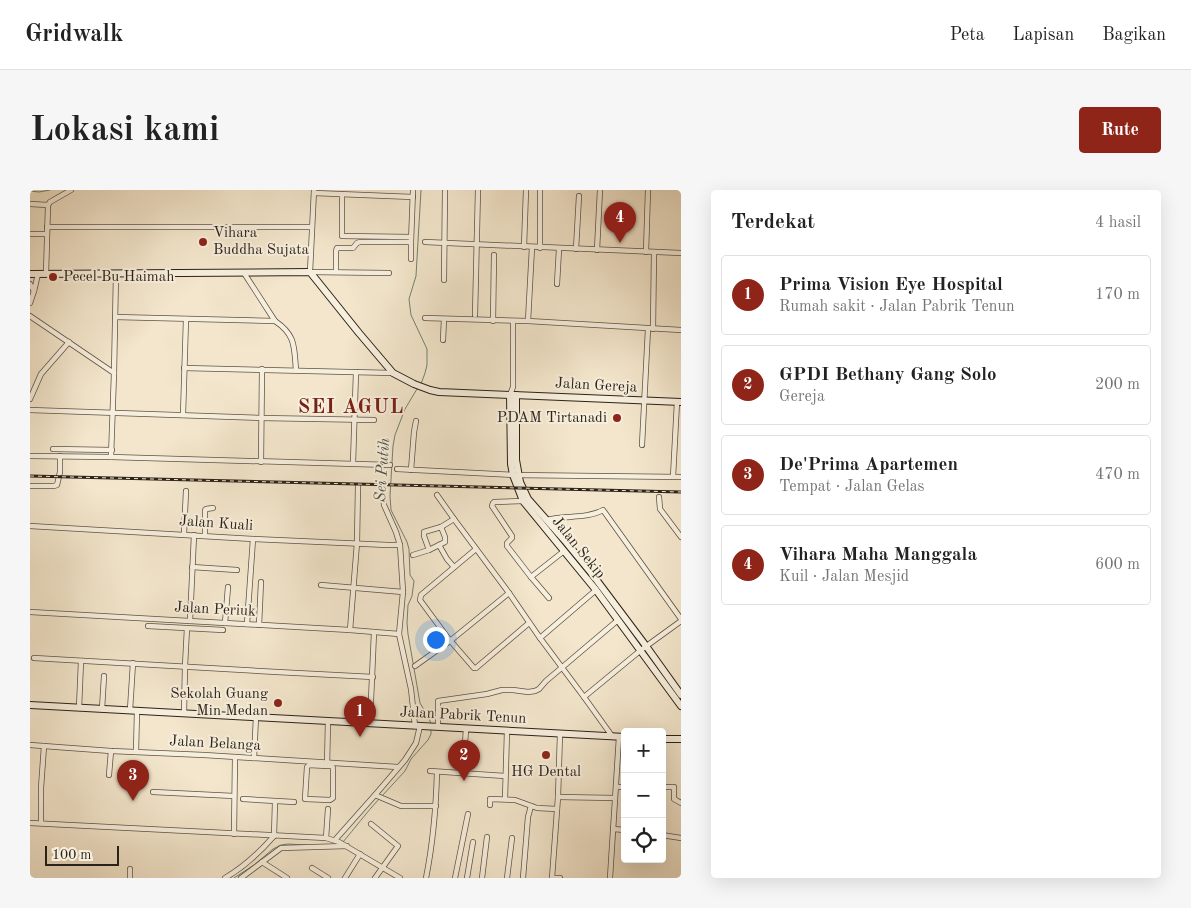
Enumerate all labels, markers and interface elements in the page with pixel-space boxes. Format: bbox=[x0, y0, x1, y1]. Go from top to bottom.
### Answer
text: Gridwalk bbox=[25, 23, 123, 47]
text: Peta bbox=[950, 26, 985, 44]
text: Lapisan bbox=[1013, 26, 1074, 44]
text: Bagikan bbox=[1102, 26, 1166, 44]
button: Rute bbox=[1079, 107, 1161, 153]
text: Lokasi kami bbox=[30, 113, 219, 148]
pin: 4 bbox=[604, 202, 636, 243]
text: Terdekat bbox=[731, 212, 815, 233]
text: 4 hasil bbox=[1095, 215, 1141, 231]
place label: Vihara Buddha Sujata bbox=[213, 226, 310, 258]
marker: Vihara Buddha Sujata bbox=[197, 236, 209, 248]
place label: Pecel Bu Haimah bbox=[63, 270, 174, 285]
marker: Pecel Bu Haimah bbox=[47, 271, 59, 283]
text: Prima Vision Eye Hospital bbox=[779, 276, 1003, 295]
text: 1 bbox=[743, 287, 753, 303]
text: 170 m bbox=[1095, 287, 1140, 303]
text: Rumah sakit · Jalan Pabrik Tenun bbox=[779, 299, 1015, 315]
text: GPDI Bethany Gang Solo bbox=[779, 366, 997, 385]
street label: Jalan Gereja bbox=[555, 376, 638, 396]
text: 2 bbox=[743, 377, 753, 393]
text: 200 m bbox=[1095, 377, 1140, 393]
text: Gereja bbox=[779, 389, 825, 405]
district label: SEI AGUL bbox=[298, 398, 404, 418]
place label: PDAM Tirtanadi bbox=[497, 411, 607, 426]
marker: PDAM Tirtanadi bbox=[611, 412, 623, 424]
water label: Sei Putih bbox=[373, 437, 393, 503]
text: De'Prima Apartemen bbox=[779, 456, 958, 475]
text: 3 bbox=[743, 467, 753, 483]
text: 470 m bbox=[1095, 467, 1140, 483]
text: Tempat · Jalan Gelas bbox=[779, 479, 925, 495]
street label: Jalan Kuali bbox=[178, 514, 254, 534]
street label: Jalan Sekip bbox=[549, 514, 608, 582]
text: Vihara Maha Manggala bbox=[779, 546, 977, 565]
text: 4 bbox=[743, 557, 753, 573]
text: 600 m bbox=[1095, 557, 1140, 573]
text: Kuil · Jalan Mesjid bbox=[779, 569, 909, 585]
street label: Jalan Periuk bbox=[174, 600, 256, 620]
your location bbox=[423, 627, 449, 653]
place label: Sekolah Guang Min Medan bbox=[170, 687, 268, 719]
pin: 1 bbox=[344, 696, 376, 737]
marker: Sekolah Guang Min Medan bbox=[272, 697, 284, 709]
street label: Jalan Pabrik Tenun bbox=[399, 705, 527, 727]
map controls bbox=[621, 728, 666, 863]
button: + bbox=[621, 728, 666, 773]
street label: Jalan Belanga bbox=[169, 734, 262, 754]
pin: 2 bbox=[448, 740, 480, 781]
marker: HG Dental bbox=[540, 749, 552, 761]
pin: 3 bbox=[117, 760, 149, 801]
place label: HG Dental bbox=[511, 765, 581, 780]
button: − bbox=[621, 773, 666, 818]
button: locate bbox=[621, 818, 666, 863]
scale bar bbox=[45, 843, 119, 866]
text: 100 m bbox=[52, 848, 91, 862]

